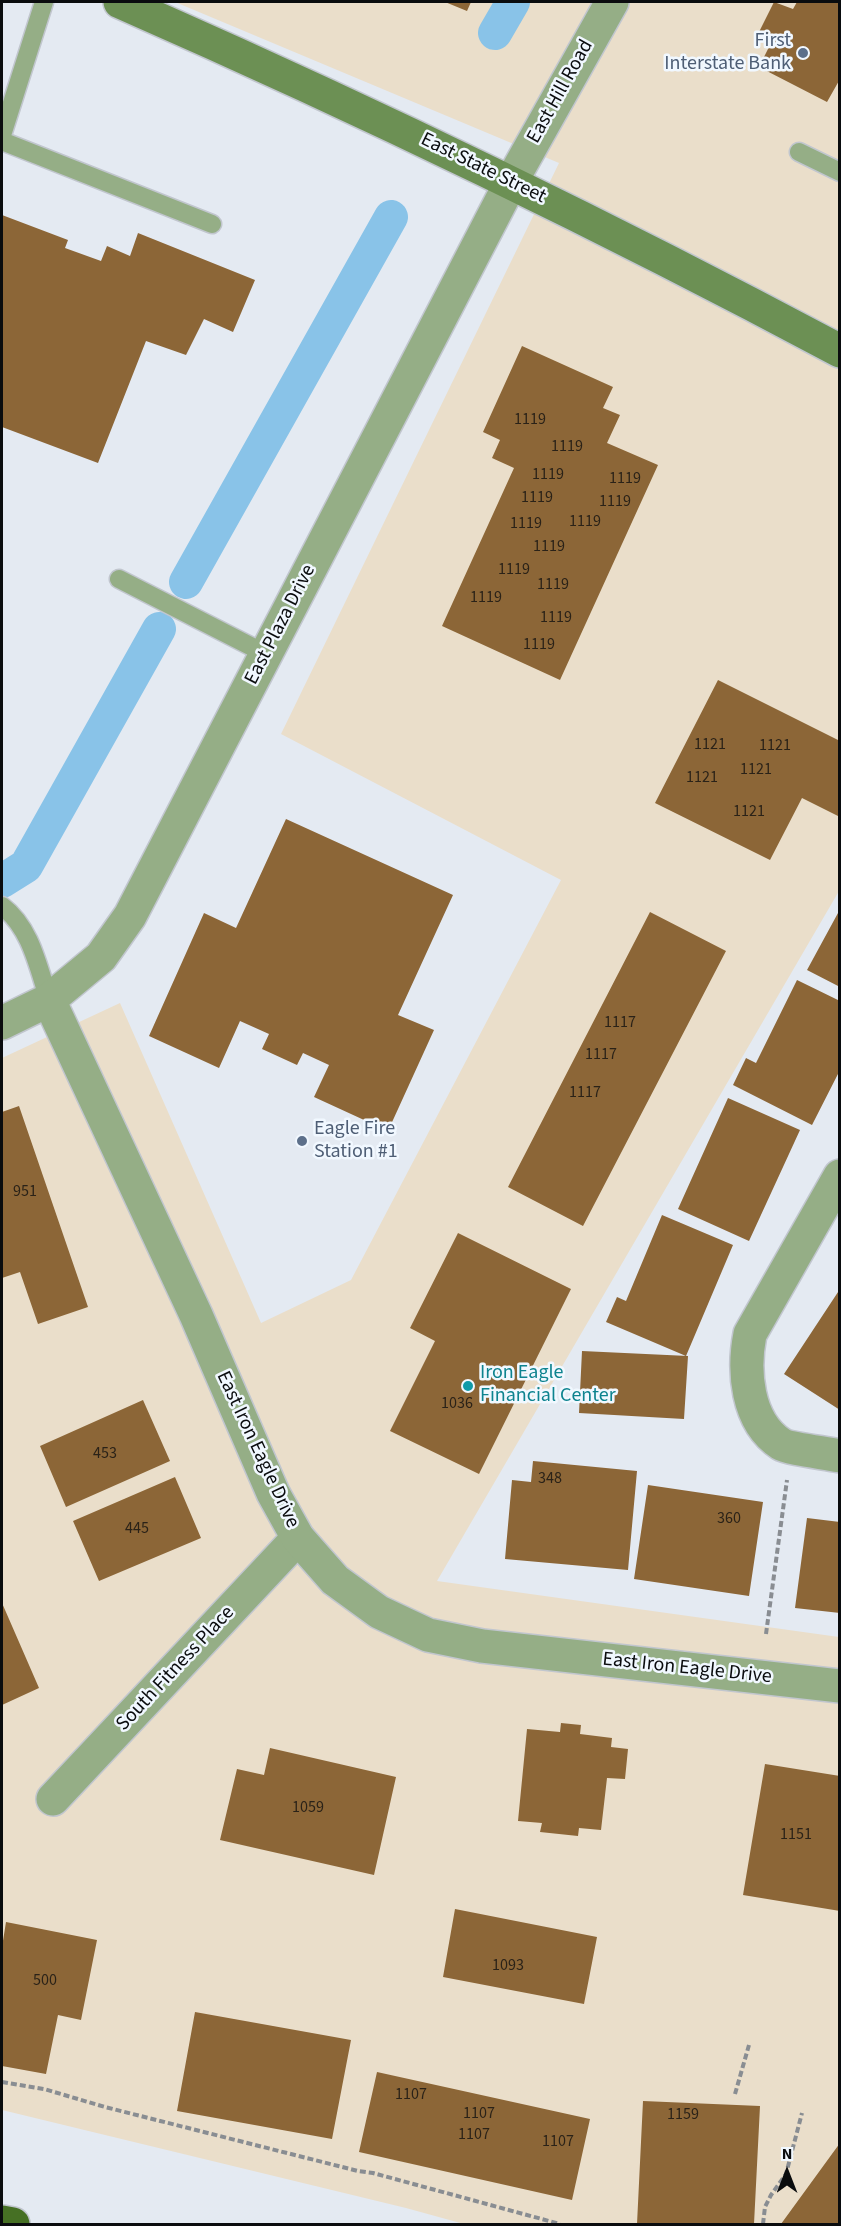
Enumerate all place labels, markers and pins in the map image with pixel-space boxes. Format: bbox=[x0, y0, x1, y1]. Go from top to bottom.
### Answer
place label: First Interstate Bank bbox=[664, 30, 791, 77]
marker: First Interstate Bank bbox=[796, 46, 810, 60]
place label: Eagle Fire Station #1 bbox=[314, 1118, 398, 1165]
marker: Eagle Fire Station #1 bbox=[295, 1134, 309, 1148]
place label: Iron Eagle Financial Center bbox=[480, 1362, 616, 1409]
marker: Iron Eagle Financial Center bbox=[461, 1379, 475, 1393]

